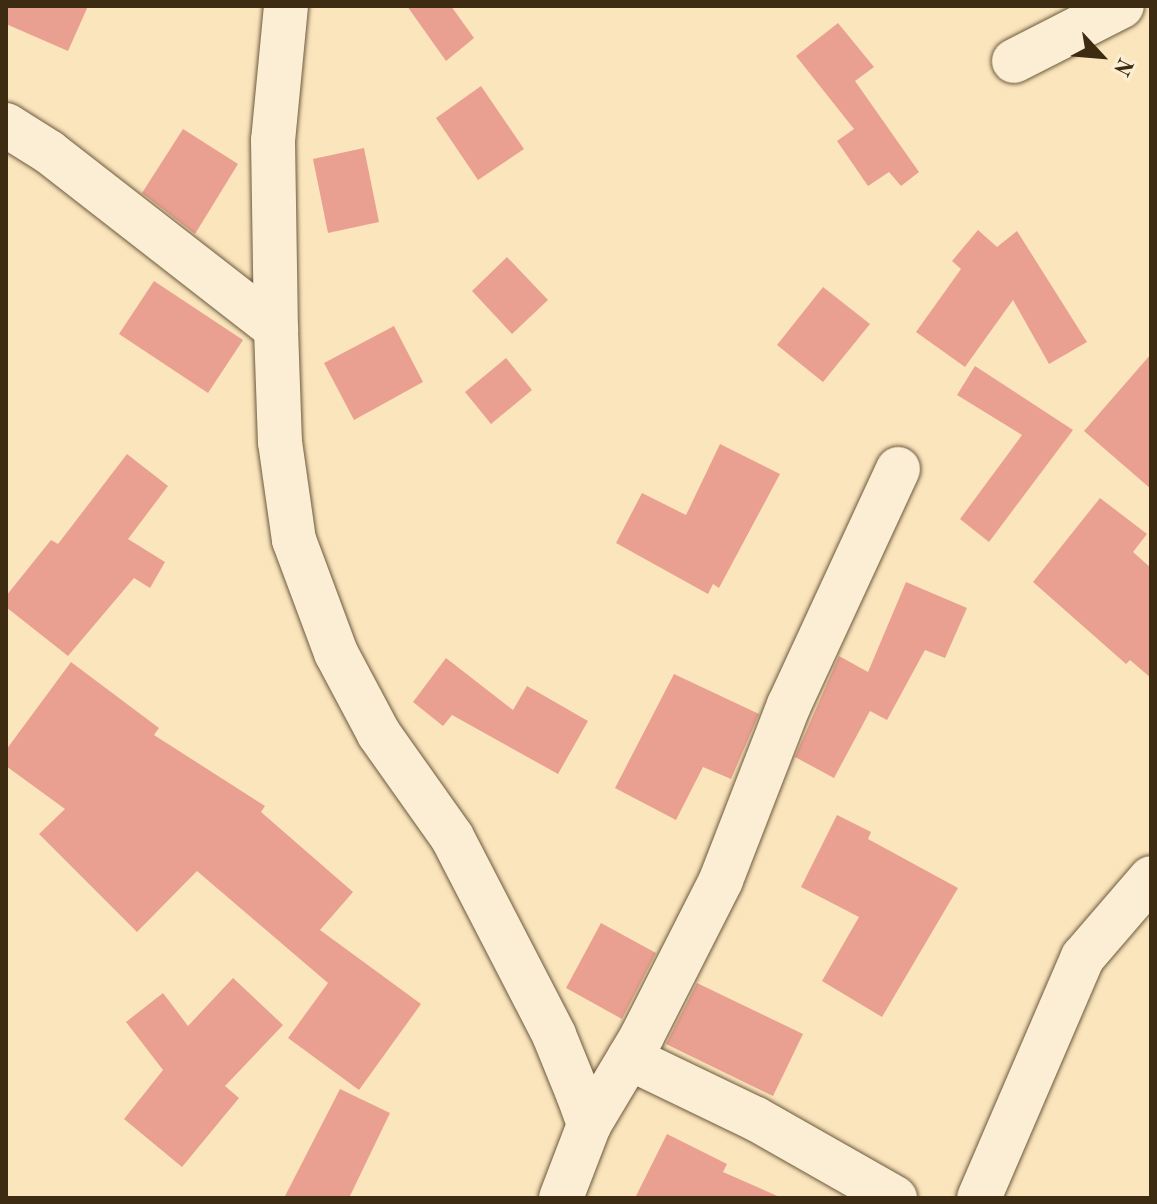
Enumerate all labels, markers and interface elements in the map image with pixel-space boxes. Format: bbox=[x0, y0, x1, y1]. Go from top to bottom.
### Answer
north arrow bbox=[1061, 16, 1141, 96]
text: N bbox=[1109, 54, 1136, 79]

